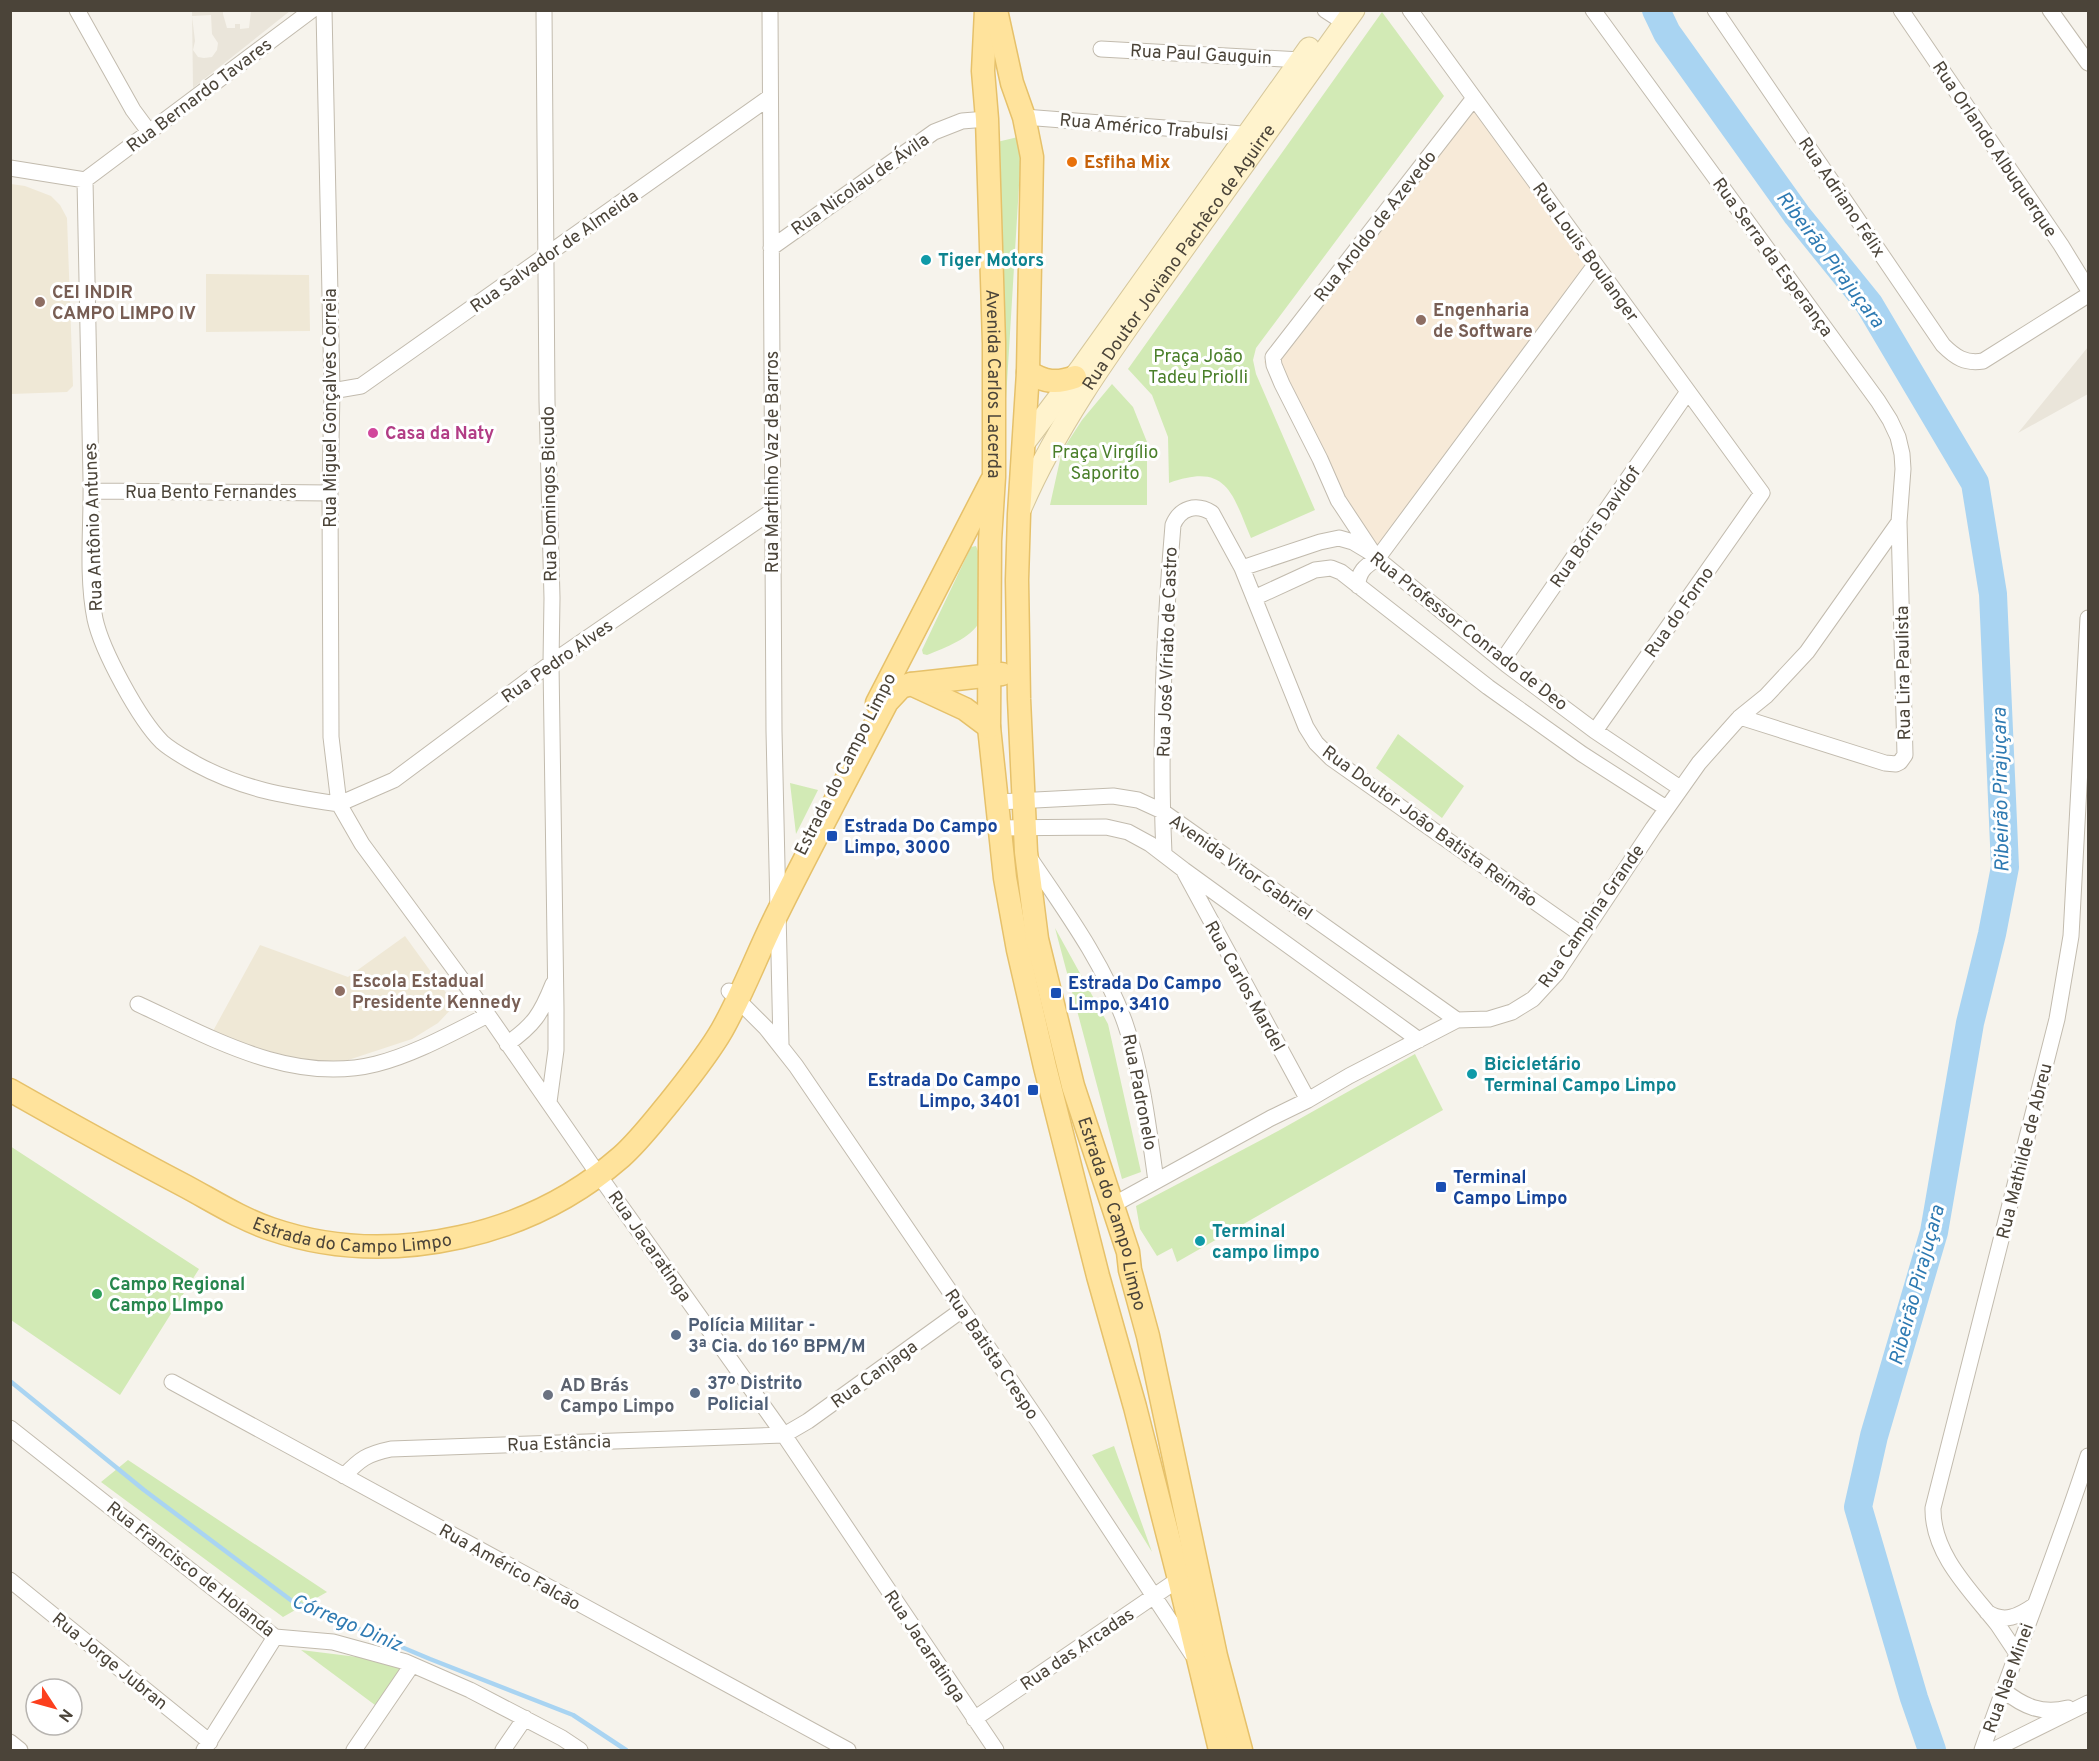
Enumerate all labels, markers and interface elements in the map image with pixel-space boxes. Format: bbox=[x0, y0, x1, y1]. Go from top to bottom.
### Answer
street label: Rua Bernardo Tavares bbox=[123, 34, 277, 158]
street label: Rua Paul Gauguin bbox=[1129, 40, 1272, 71]
street label: Rua Orlando Albuquerque bbox=[1926, 57, 2061, 242]
street label: Rua Américo Trabulsi bbox=[1058, 110, 1229, 147]
street label: Rua Doutor Joviano Pachêco de Aguirre bbox=[1078, 120, 1282, 395]
street label: Rua Nicolau de Ávila bbox=[786, 127, 934, 241]
street label: Rua Adriano Félix bbox=[1792, 133, 1889, 262]
street label: Rua Aroldo de Azevedo bbox=[1310, 147, 1442, 307]
place label: Esfiha Mix bbox=[1084, 152, 1170, 175]
marker: Esfiha Mix bbox=[1065, 155, 1079, 169]
street label: Rua Serra da Esperança bbox=[1706, 174, 1837, 342]
street label: Rua Louis Boulanger bbox=[1526, 179, 1643, 327]
street label: Rua Salvador de Almeida bbox=[466, 185, 643, 319]
water label: Ribeirão Pirajuçara bbox=[1769, 187, 1890, 334]
place label: Tiger Motors bbox=[938, 250, 1044, 273]
marker: Tiger Motors bbox=[919, 253, 933, 267]
place label: CEI INDIR CAMPO LIMPO IV bbox=[52, 282, 196, 326]
street label: Rua Miguel Gonçalves Correia bbox=[320, 288, 343, 528]
street label: Avenida Carlos Lacerda bbox=[979, 289, 1004, 478]
marker: CEI INDIR CAMPO LIMPO IV bbox=[33, 295, 47, 309]
place label: Engenharia de Software bbox=[1433, 300, 1533, 344]
marker: Engenharia de Software bbox=[1414, 313, 1428, 327]
park label: Praça João Tadeu Priolli bbox=[1148, 346, 1248, 390]
street label: Rua Martinho Vaz de Barros bbox=[762, 351, 785, 573]
street label: Rua Domingos Bicudo bbox=[537, 406, 564, 582]
place label: Casa da Naty bbox=[385, 423, 494, 446]
marker: Casa da Naty bbox=[366, 426, 380, 440]
street label: Rua Antônio Antunes bbox=[80, 442, 109, 612]
park label: Praça Virgílio Saporito bbox=[1052, 442, 1158, 486]
street label: Rua Bóris Davidof bbox=[1546, 463, 1647, 593]
street label: Rua Bento Fernandes bbox=[125, 482, 297, 505]
street label: Rua José Víriato de Castro bbox=[1153, 546, 1184, 758]
street label: Rua Professor Conrado de Deo bbox=[1364, 548, 1572, 717]
street label: Rua do Forno bbox=[1640, 563, 1720, 663]
street label: Rua Lira Paulista bbox=[1892, 605, 1917, 741]
street label: Rua Pedro Alves bbox=[497, 615, 618, 709]
street label: Estrada do Campo Limpo bbox=[790, 670, 902, 860]
water label: Ribeirão Pirajuçara bbox=[1988, 707, 2016, 873]
street label: Rua Doutor João Batista Reimão bbox=[1317, 741, 1541, 913]
street label: Avenida Vitor Gabriel bbox=[1164, 810, 1316, 926]
place label: Estrada Do Campo Limpo, 3000 bbox=[844, 816, 998, 860]
marker: Estrada Do Campo Limpo, 3000 bbox=[825, 829, 839, 843]
street label: Rua Campina Grande bbox=[1534, 841, 1650, 993]
street label: Rua Carlos Mardel bbox=[1198, 917, 1289, 1056]
place label: Escola Estadual Presidente Kennedy bbox=[352, 971, 521, 1015]
place label: Estrada Do Campo Limpo, 3410 bbox=[1068, 973, 1222, 1017]
marker: Escola Estadual Presidente Kennedy bbox=[333, 984, 347, 998]
marker: Estrada Do Campo Limpo, 3410 bbox=[1049, 986, 1063, 1000]
street label: Rua Padronelo bbox=[1116, 1032, 1161, 1152]
place label: Bicicletário Terminal Campo Limpo bbox=[1484, 1054, 1677, 1098]
street label: Rua Mathilde de Abreu bbox=[1992, 1061, 2058, 1242]
marker: Bicicletário Terminal Campo Limpo bbox=[1465, 1067, 1479, 1081]
place label: Estrada Do Campo Limpo, 3401 bbox=[867, 1070, 1021, 1114]
marker: Estrada Do Campo Limpo, 3401 bbox=[1026, 1083, 1040, 1097]
street label: Estrada do Campo Limpo bbox=[1071, 1114, 1151, 1314]
place label: Terminal Campo Limpo bbox=[1453, 1167, 1568, 1211]
marker: Terminal Campo Limpo bbox=[1434, 1180, 1448, 1194]
street label: Rua Jacaratinga bbox=[602, 1187, 696, 1307]
water label: Ribeirão Pirajuçara bbox=[1884, 1202, 1952, 1369]
street label: Estrada do Campo Limpo bbox=[249, 1213, 454, 1259]
place label: Terminal campo limpo bbox=[1212, 1221, 1320, 1265]
marker: Terminal campo limpo bbox=[1193, 1234, 1207, 1248]
place label: Campo Regional Campo LImpo bbox=[109, 1274, 245, 1318]
street label: Rua Batista Crespo bbox=[938, 1285, 1043, 1425]
marker: Campo Regional Campo LImpo bbox=[90, 1287, 104, 1301]
place label: Polícia Militar - 3ª Cia. do 16º BPM/M bbox=[688, 1315, 866, 1359]
marker: Polícia Militar - 3ª Cia. do 16º BPM/M bbox=[669, 1328, 683, 1342]
street label: Rua Canjaga bbox=[827, 1336, 923, 1414]
place label: 37º Distrito Policial bbox=[707, 1373, 803, 1417]
place label: AD Brás Campo Limpo bbox=[560, 1375, 675, 1419]
marker: 37º Distrito Policial bbox=[688, 1386, 702, 1400]
marker: AD Brás Campo Limpo bbox=[541, 1388, 555, 1402]
street label: Rua Estância bbox=[507, 1431, 611, 1458]
street label: Rua Francisco de Holanda bbox=[101, 1497, 279, 1643]
street label: Rua Américo Falcão bbox=[434, 1520, 584, 1617]
street label: Rua Jacaratinga bbox=[878, 1586, 970, 1707]
water label: Córrego Diniz bbox=[287, 1589, 407, 1659]
street label: Rua das Arcadas bbox=[1016, 1604, 1139, 1697]
street label: Rua Jorge Jubran bbox=[46, 1608, 172, 1716]
street label: Rua Nae Minei bbox=[1979, 1620, 2040, 1737]
north arrow bbox=[24, 1677, 84, 1737]
text: N bbox=[53, 1704, 76, 1725]

